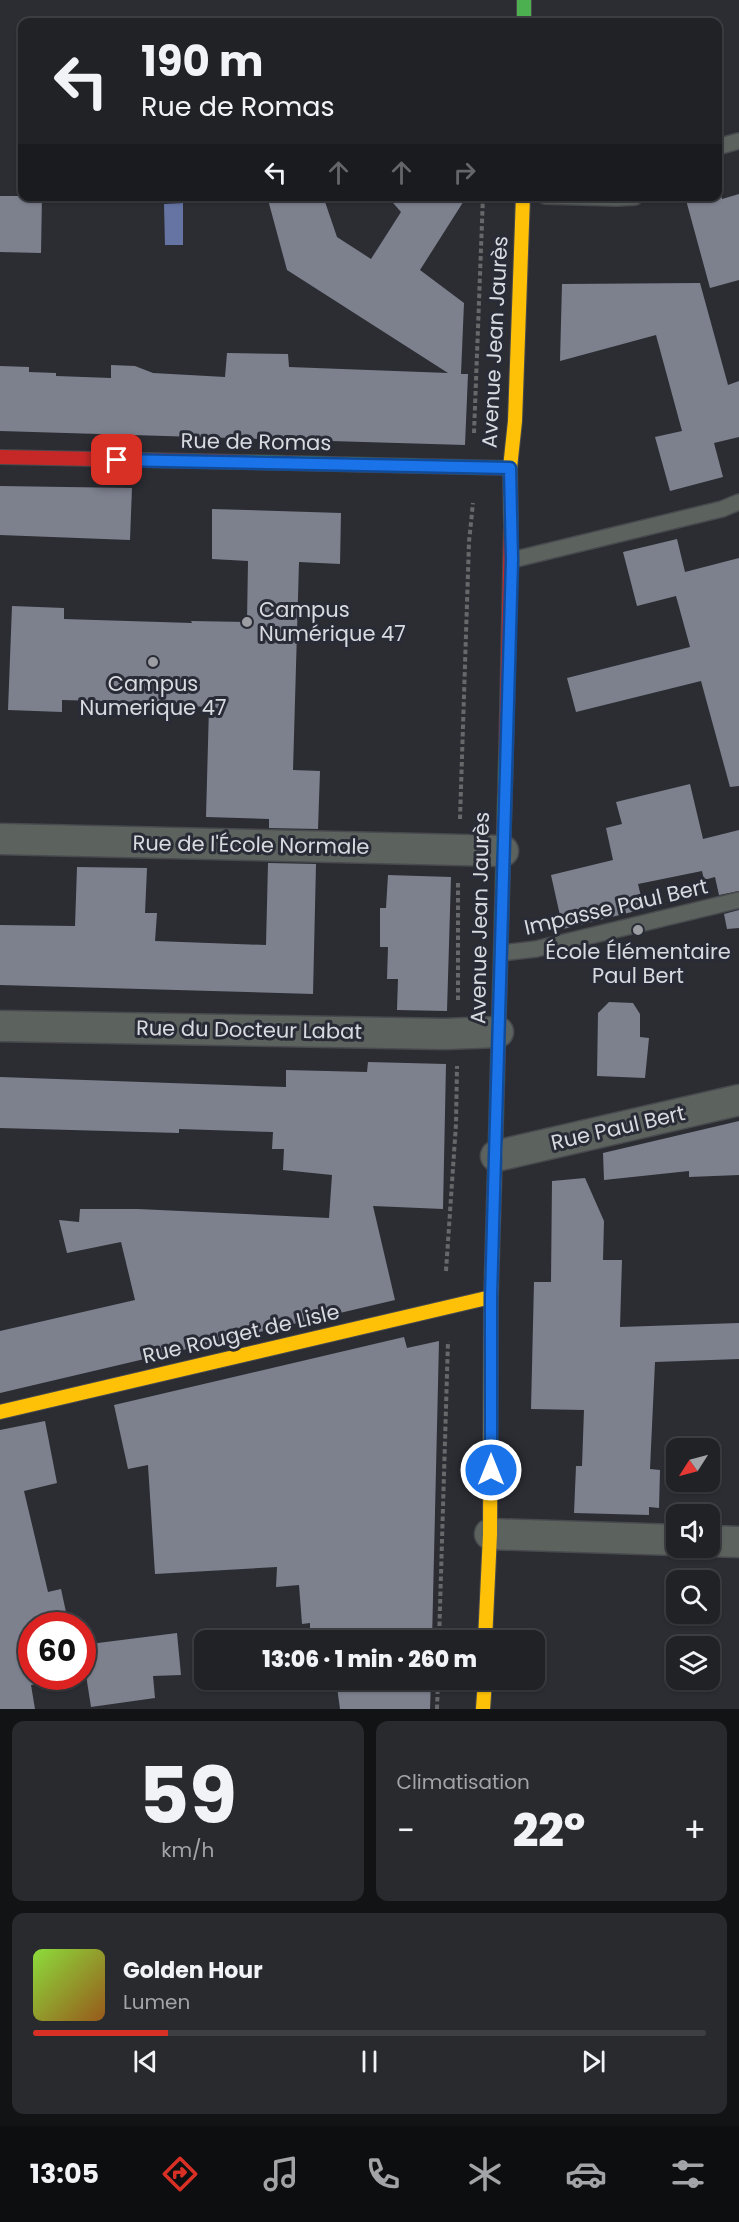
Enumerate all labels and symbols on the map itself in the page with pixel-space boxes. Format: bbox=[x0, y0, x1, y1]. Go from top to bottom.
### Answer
street label: Avenue Jean Jaurès bbox=[474, 235, 515, 449]
street label: Rue de Romas bbox=[180, 426, 332, 457]
pin bbox=[91, 434, 142, 485]
place label: Campus Numérique 47 bbox=[259, 595, 406, 648]
marker: Campus Numérique 47 bbox=[240, 615, 254, 629]
marker: Campus Numerique 47 bbox=[146, 655, 160, 669]
place label: Campus Numerique 47 bbox=[80, 669, 226, 722]
street label: Avenue Jean Jaurès bbox=[463, 812, 496, 1024]
street label: Rue de l'École Normale bbox=[132, 828, 370, 861]
street label: Impasse Paul Bert bbox=[521, 871, 711, 942]
marker: École Élémentaire Paul Bert bbox=[631, 923, 645, 937]
place label: École Élémentaire Paul Bert bbox=[545, 937, 731, 990]
street label: Rue du Docteur Labat bbox=[136, 1013, 362, 1046]
street label: Rue Paul Bert bbox=[548, 1098, 688, 1157]
street label: Rue Rouget de Lisle bbox=[140, 1297, 342, 1370]
position arrow bbox=[459, 1438, 523, 1502]
north arrow bbox=[666, 1438, 720, 1492]
speed limit sign: 60 bbox=[18, 1612, 96, 1690]

